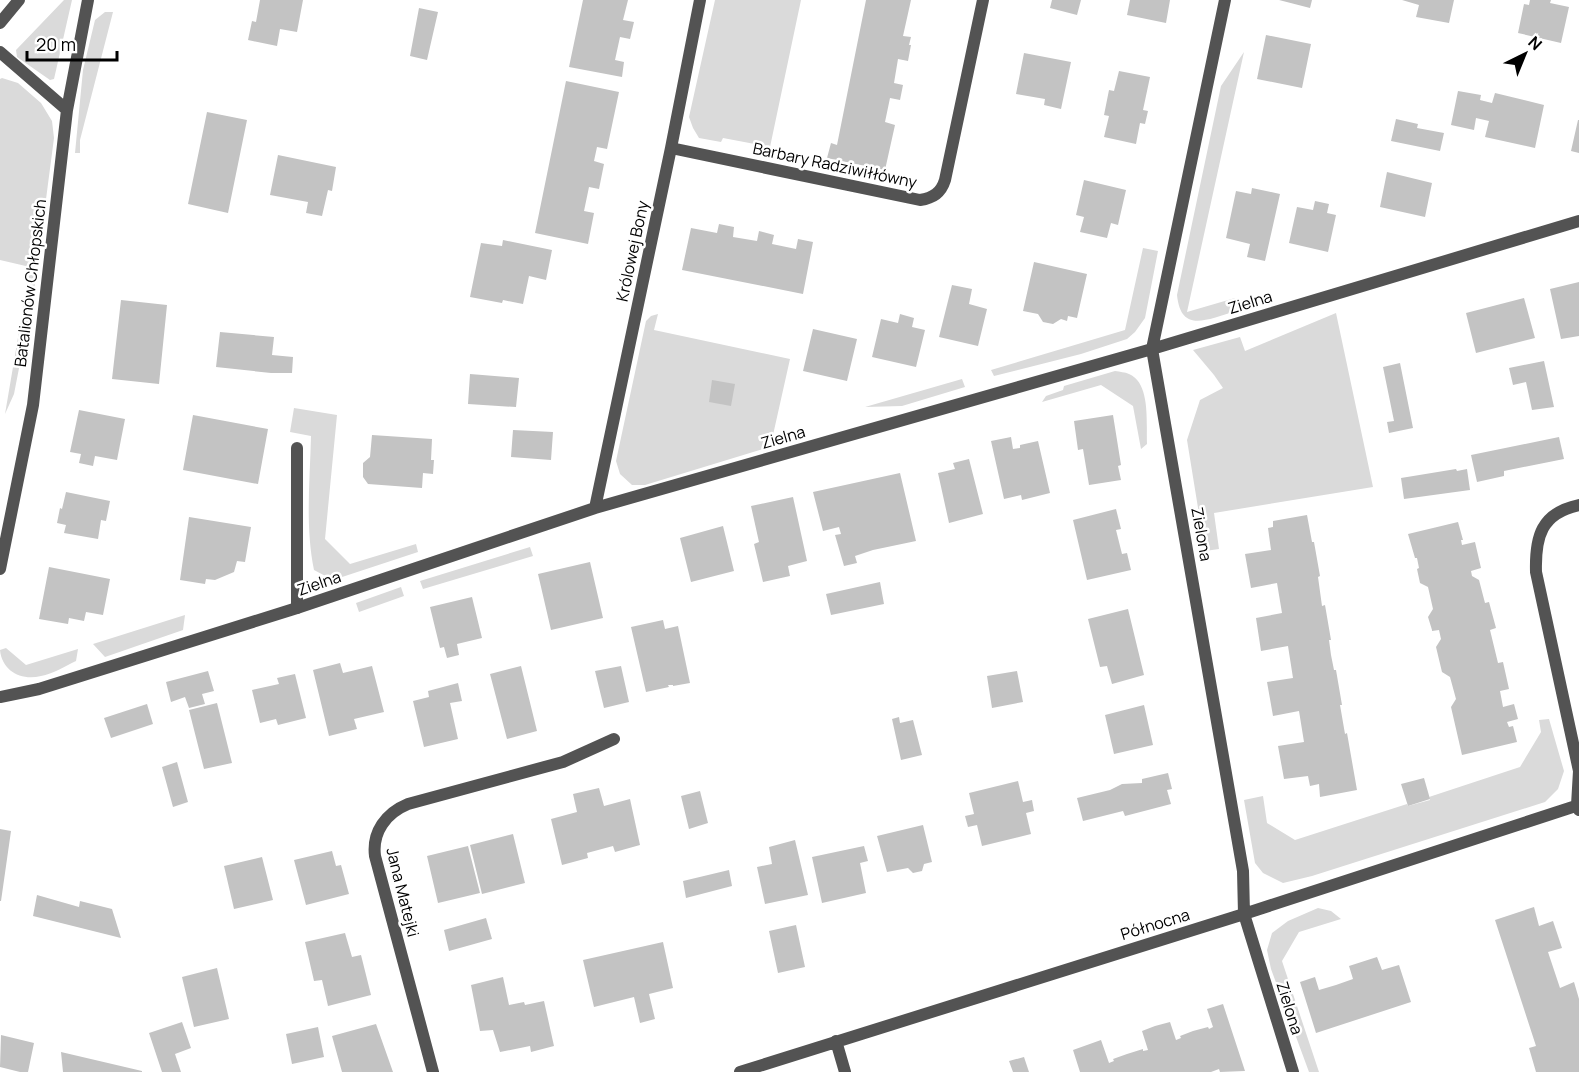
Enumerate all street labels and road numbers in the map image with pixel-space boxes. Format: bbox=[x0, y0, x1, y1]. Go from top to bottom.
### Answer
street label: Barbary Radziwiłłówny bbox=[751, 137, 920, 193]
street label: Batalionów Chłopskich bbox=[9, 198, 51, 368]
street label: Królowej Bony bbox=[611, 198, 654, 304]
street label: Zielna bbox=[1225, 285, 1275, 319]
street label: Zielna bbox=[758, 420, 808, 454]
street label: Zielona bbox=[1186, 505, 1218, 563]
street label: Zielna bbox=[294, 565, 344, 601]
street label: Jana Matejki bbox=[381, 845, 425, 939]
street label: Północna bbox=[1118, 903, 1192, 945]
street label: Zielona bbox=[1272, 979, 1308, 1037]

